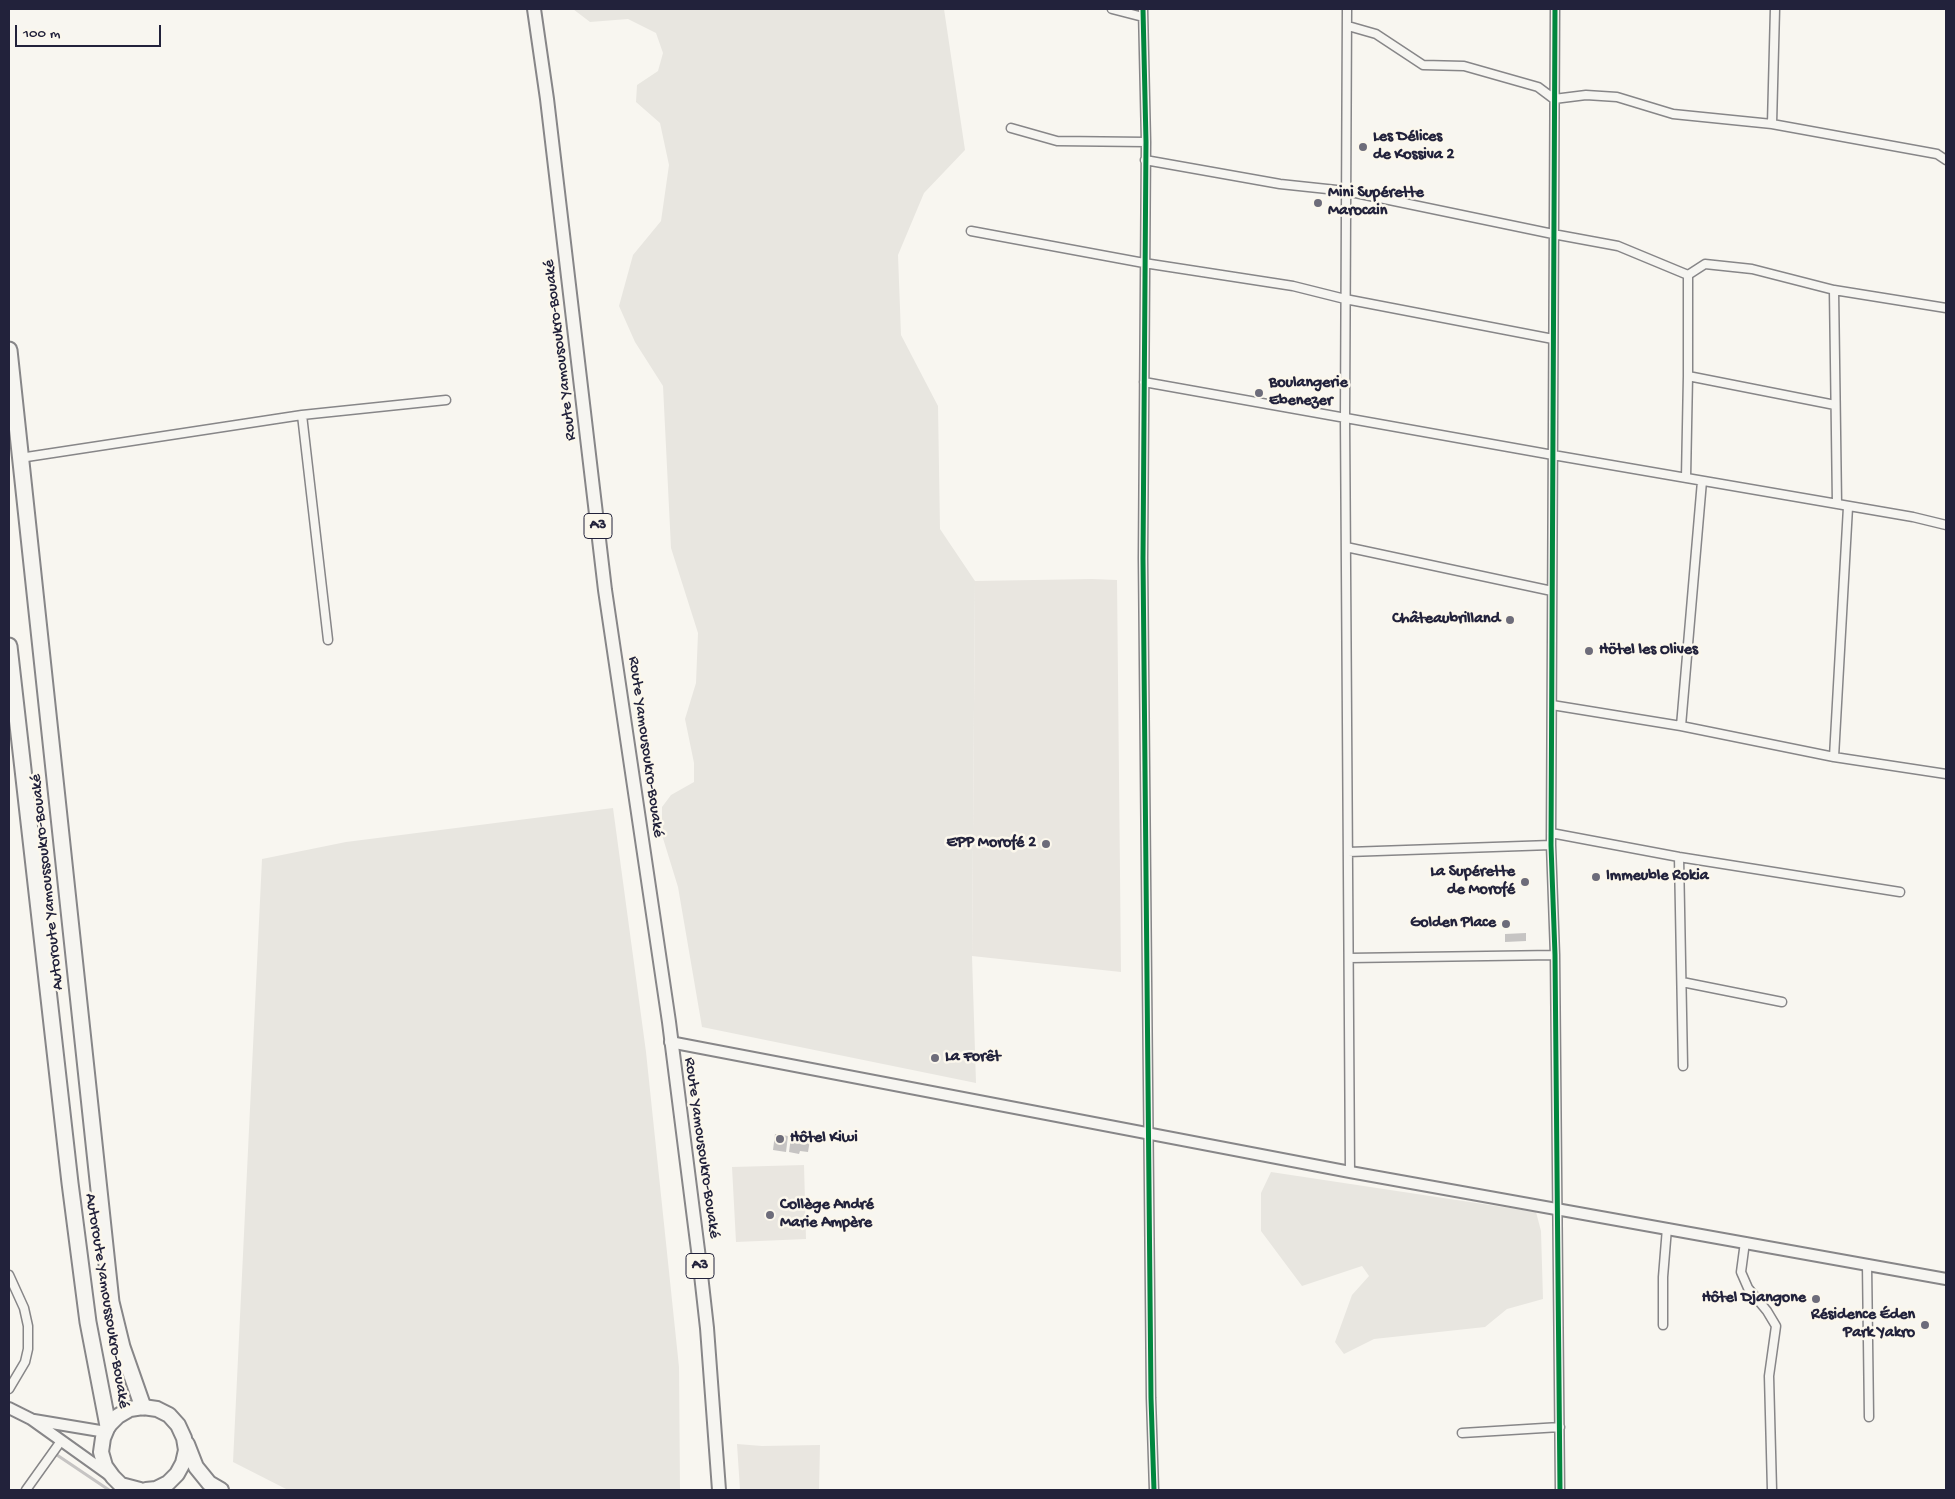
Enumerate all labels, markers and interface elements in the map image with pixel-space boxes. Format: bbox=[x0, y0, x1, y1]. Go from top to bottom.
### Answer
scale bar bbox=[18, 15, 164, 47]
text: 100 m bbox=[23, 25, 60, 43]
place label: Les Délices de Kossiva 2 bbox=[1373, 128, 1454, 166]
marker: Les Délices de Kossiva 2 bbox=[1357, 141, 1369, 153]
place label: Mini Supérette Marocain bbox=[1328, 184, 1424, 222]
marker: Mini Supérette Marocain bbox=[1312, 197, 1324, 209]
street label: Route Yamousoukro-Bouaké bbox=[540, 258, 582, 442]
place label: Boulangerie Ebenezer bbox=[1269, 374, 1348, 412]
marker: Boulangerie Ebenezer bbox=[1253, 387, 1265, 399]
road number: A3 bbox=[584, 514, 612, 538]
place label: Châteaubrilland bbox=[1392, 610, 1500, 630]
marker: Châteaubrilland bbox=[1504, 614, 1516, 626]
place label: Hötel les Olives bbox=[1599, 641, 1698, 661]
marker: Hötel les Olives bbox=[1583, 645, 1595, 657]
street label: Route Yamousoukro-Bouaké bbox=[623, 655, 667, 839]
street label: Autoroute Yamoussoukro-Bouaké bbox=[27, 773, 69, 991]
place label: EPP Morofé 2 bbox=[946, 834, 1036, 854]
marker: EPP Morofé 2 bbox=[1040, 838, 1052, 850]
place label: La Supérette de Morofé bbox=[1430, 863, 1515, 901]
place label: Immeuble Rokia bbox=[1606, 867, 1709, 887]
marker: Immeuble Rokia bbox=[1590, 871, 1602, 883]
marker: La Supérette de Morofé bbox=[1519, 876, 1531, 888]
place label: Golden Place bbox=[1410, 914, 1496, 934]
marker: Golden Place bbox=[1500, 918, 1512, 930]
place label: La Forêt bbox=[945, 1048, 1000, 1068]
marker: La Forêt bbox=[929, 1052, 941, 1064]
street label: Route Yamousoukro-Bouaké bbox=[679, 1056, 723, 1240]
place label: Hôtel Kiwi bbox=[790, 1129, 858, 1149]
marker: Hôtel Kiwi bbox=[774, 1133, 786, 1145]
street label: Autoroute Yamoussoukro-Bouaké bbox=[80, 1192, 132, 1410]
place label: Collège André Marie Ampère bbox=[780, 1196, 874, 1234]
marker: Collège André Marie Ampère bbox=[764, 1209, 776, 1221]
road number: A3 bbox=[686, 1254, 714, 1278]
place label: Hôtel Djangone bbox=[1702, 1289, 1806, 1309]
marker: Hôtel Djangone bbox=[1810, 1293, 1822, 1305]
place label: Résidence Éden Park Yakro bbox=[1811, 1306, 1915, 1344]
marker: Résidence Éden Park Yakro bbox=[1919, 1319, 1931, 1331]

